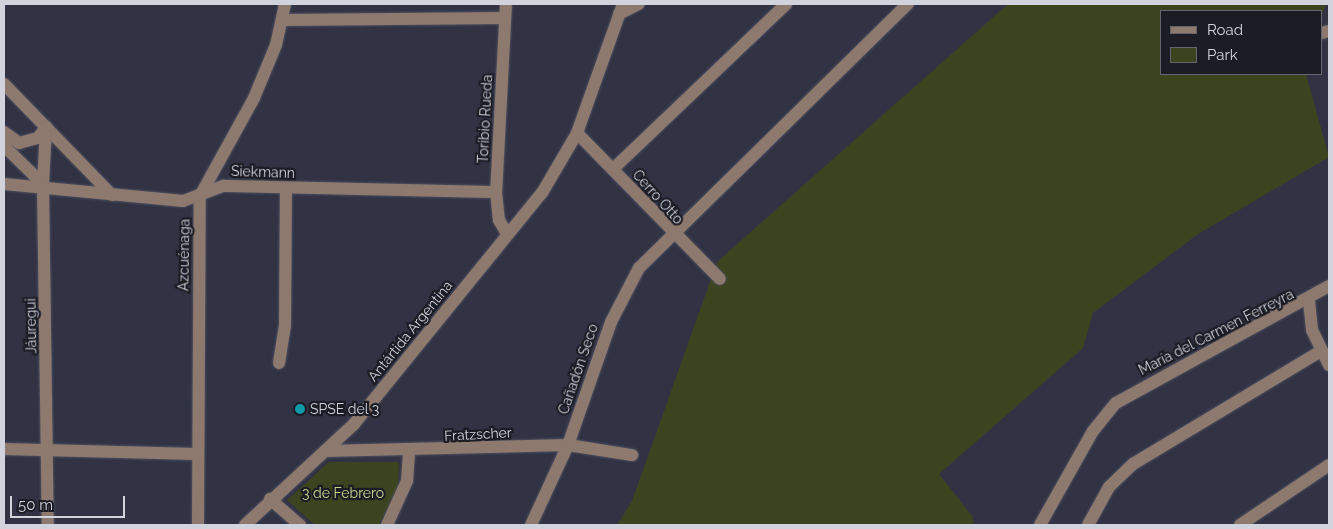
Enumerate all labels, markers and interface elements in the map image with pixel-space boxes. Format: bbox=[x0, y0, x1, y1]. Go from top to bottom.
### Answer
legend bbox=[1160, 10, 1323, 75]
text: Road bbox=[1207, 21, 1243, 39]
text: Park bbox=[1207, 46, 1238, 64]
street label: Toribio Rueda bbox=[474, 74, 496, 164]
street label: Siekmann bbox=[231, 162, 295, 182]
street label: Cerro Otto bbox=[629, 166, 687, 228]
street label: Azcuénaga bbox=[175, 219, 193, 291]
street label: Antártida Argentina bbox=[364, 277, 456, 385]
street label: María del Carmen Ferreyra bbox=[1136, 285, 1296, 379]
street label: Jáuregui bbox=[22, 298, 40, 354]
street label: Cañadón Seco bbox=[555, 322, 601, 416]
place label: SPSE del 3 bbox=[310, 401, 380, 417]
marker: SPSE del 3 bbox=[294, 403, 306, 415]
street label: Fratzscher bbox=[444, 424, 512, 444]
park label: 3 de Febrero bbox=[302, 485, 384, 501]
scale bar bbox=[12, 486, 128, 518]
text: 50 m bbox=[18, 496, 53, 514]

